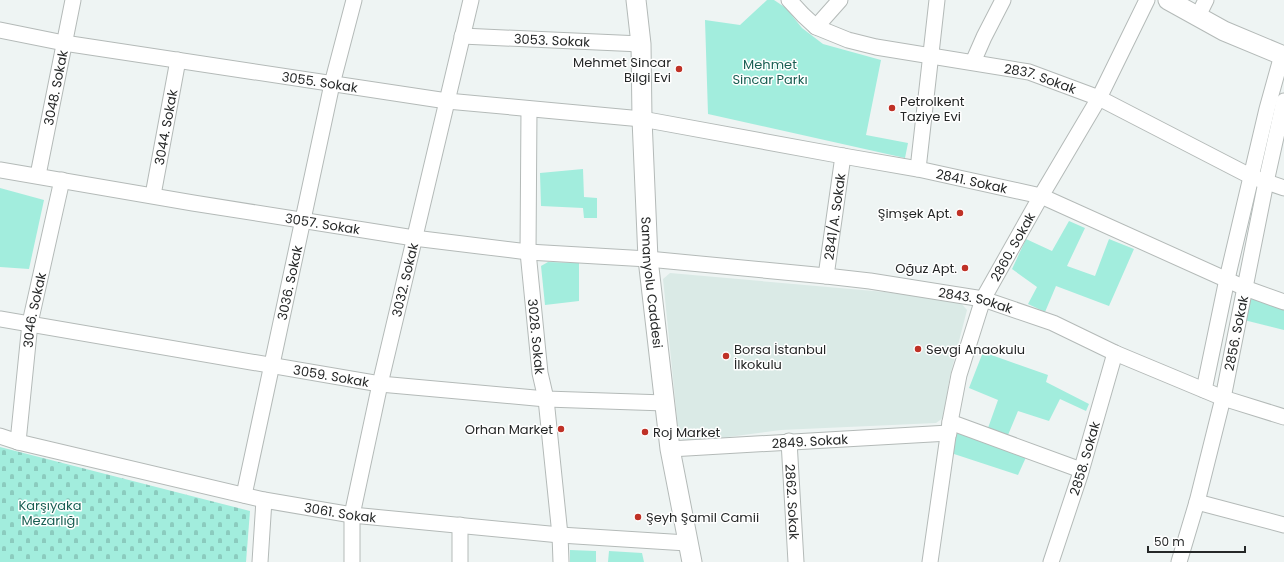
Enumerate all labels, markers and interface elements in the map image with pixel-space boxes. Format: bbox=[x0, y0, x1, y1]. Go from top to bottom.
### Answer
street label: 3053. Sokak bbox=[513, 29, 591, 52]
street label: 3048. Sokak bbox=[39, 48, 73, 127]
place label: Mehmet Sincar Bilgi Evi bbox=[573, 53, 671, 87]
park label: Mehmet Sincar Parkı bbox=[732, 55, 808, 89]
street label: 2837. Sokak bbox=[1003, 59, 1079, 99]
marker: Mehmet Sincar Bilgi Evi bbox=[674, 64, 684, 74]
street label: 3055. Sokak bbox=[280, 67, 359, 97]
street label: 3044. Sokak bbox=[150, 88, 182, 167]
place label: Petrolkent Taziye Evi bbox=[900, 92, 965, 126]
marker: Petrolkent Taziye Evi bbox=[887, 103, 897, 113]
street label: 2841. Sokak bbox=[934, 164, 1009, 198]
street label: 2841/A. Sokak bbox=[819, 172, 850, 261]
place label: Şimşek Apt. bbox=[878, 204, 952, 223]
marker: Şimşek Apt. bbox=[955, 208, 965, 218]
street label: 3057. Sokak bbox=[284, 209, 362, 239]
street label: 2860. Sokak bbox=[986, 209, 1040, 285]
street label: Samanyolu Caddesi bbox=[636, 216, 667, 349]
street label: 3032. Sokak bbox=[387, 241, 423, 319]
street label: 3036. Sokak bbox=[273, 243, 307, 322]
place label: Oğuz Apt. bbox=[895, 259, 957, 278]
marker: Oğuz Apt. bbox=[960, 263, 970, 273]
street label: 3046. Sokak bbox=[19, 270, 51, 349]
street label: 2843. Sokak bbox=[937, 283, 1015, 319]
street label: 2856. Sokak bbox=[1220, 294, 1253, 373]
street label: 3028. Sokak bbox=[523, 298, 549, 376]
place label: Borsa İstanbul İlkokulu bbox=[734, 340, 826, 374]
place label: Sevgi Anaokulu bbox=[926, 340, 1025, 359]
marker: Sevgi Anaokulu bbox=[913, 344, 923, 354]
marker: Borsa İstanbul İlkokulu bbox=[721, 351, 731, 361]
street label: 3059. Sokak bbox=[292, 360, 371, 392]
street label: 2858. Sokak bbox=[1065, 419, 1105, 498]
place label: Orhan Market bbox=[465, 420, 553, 439]
place label: Roj Market bbox=[653, 423, 721, 442]
marker: Orhan Market bbox=[556, 424, 566, 434]
marker: Roj Market bbox=[640, 427, 650, 437]
street label: 2849. Sokak bbox=[771, 430, 849, 453]
street label: 2862. Sokak bbox=[780, 464, 804, 541]
park label: Karşıyaka Mezarlığı bbox=[19, 496, 82, 530]
street label: 3061. Sokak bbox=[303, 498, 377, 527]
place label: Şeyh Şamil Camii bbox=[646, 508, 759, 527]
marker: Şeyh Şamil Camii bbox=[633, 512, 643, 522]
scale bar bbox=[1148, 528, 1245, 554]
text: 50 m bbox=[1154, 533, 1185, 550]

